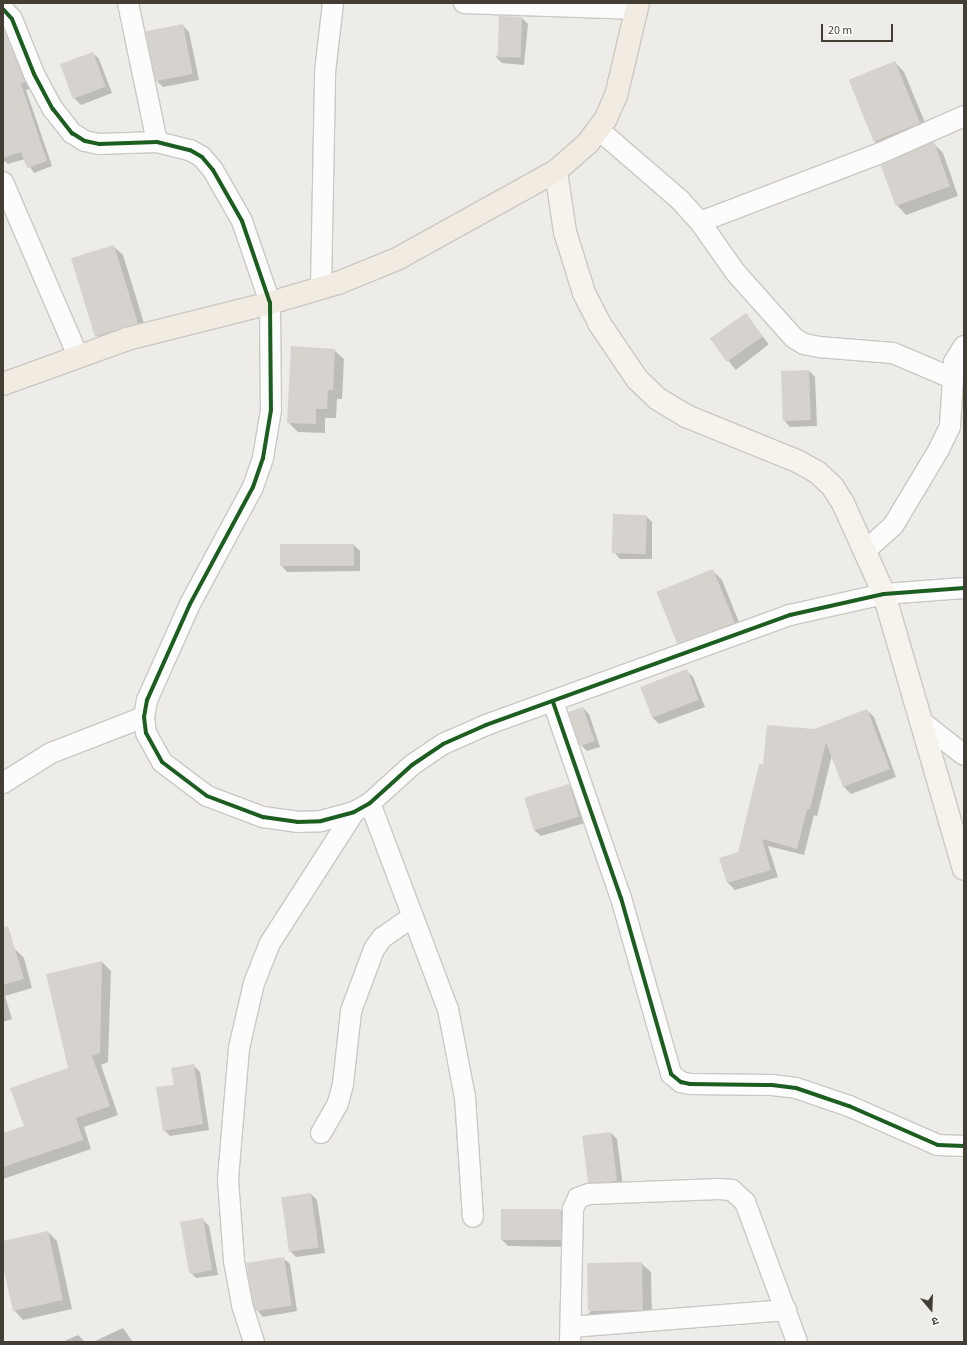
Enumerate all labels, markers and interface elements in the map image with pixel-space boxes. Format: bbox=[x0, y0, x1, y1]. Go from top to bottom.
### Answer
scale bar bbox=[823, 16, 895, 42]
text: 20 m bbox=[828, 22, 852, 39]
north arrow bbox=[911, 1289, 951, 1329]
text: उ bbox=[930, 1313, 941, 1329]

